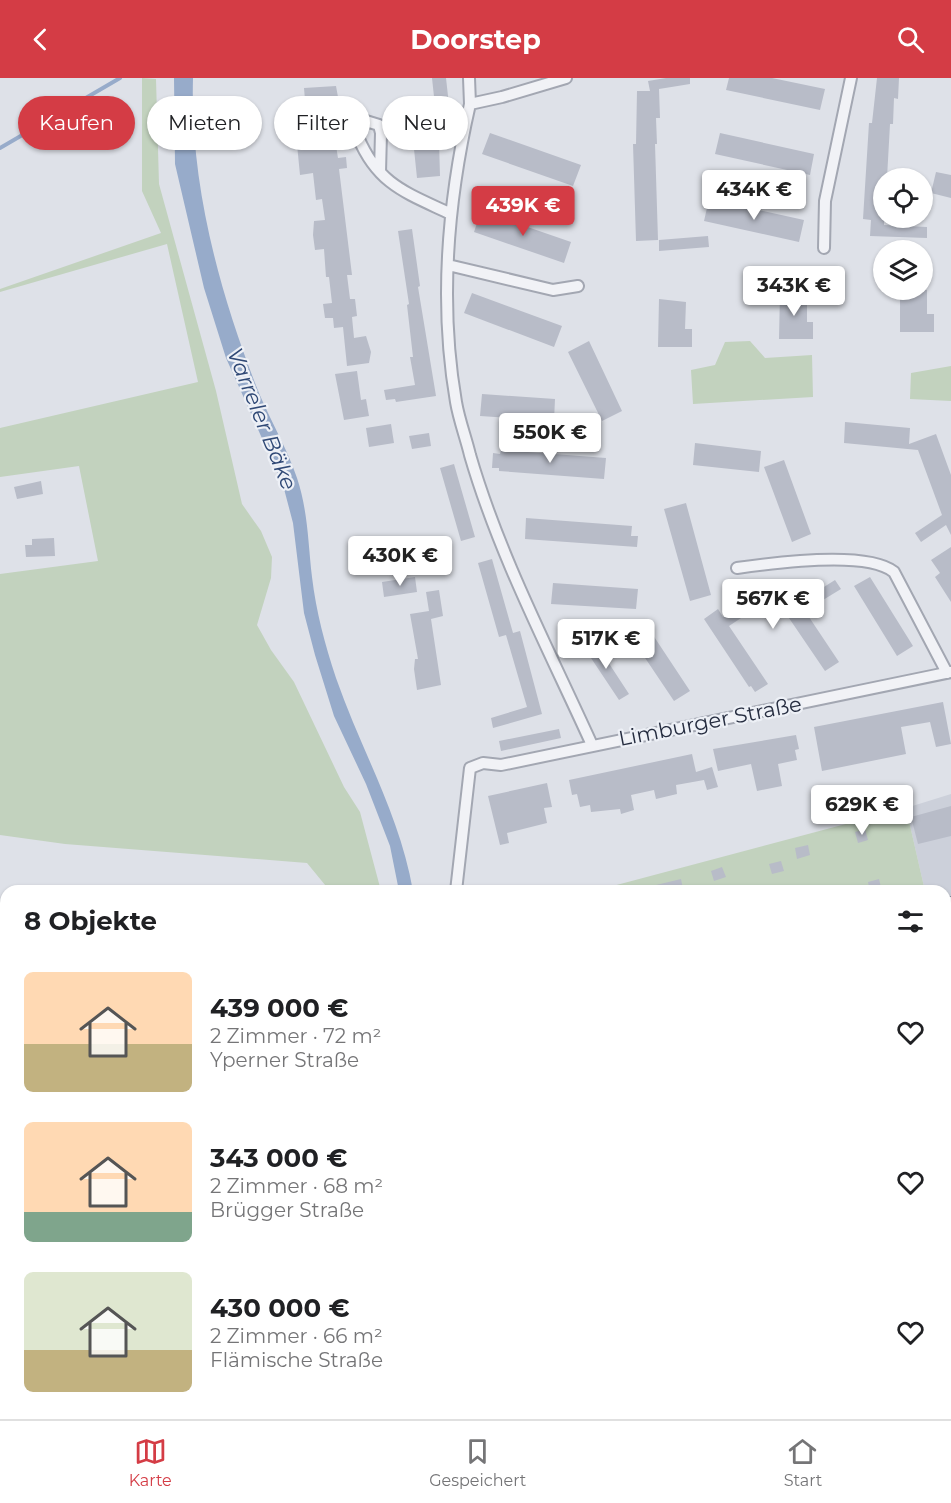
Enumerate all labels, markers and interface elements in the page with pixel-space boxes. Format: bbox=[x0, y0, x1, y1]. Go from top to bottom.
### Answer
icon: back bbox=[24, 23, 57, 56]
text: Doorstep bbox=[410, 23, 541, 56]
icon: search bbox=[894, 23, 927, 56]
chip: Kaufen bbox=[18, 96, 135, 150]
chip: Mieten bbox=[147, 96, 262, 150]
chip: Filter bbox=[274, 96, 370, 150]
chip: Neu bbox=[382, 96, 468, 150]
map controls bbox=[873, 168, 933, 300]
button: locate bbox=[873, 168, 933, 228]
pin: 434K € bbox=[705, 170, 803, 221]
text: 434K € bbox=[716, 177, 792, 201]
pin: 439K € bbox=[474, 186, 572, 237]
text: 439K € bbox=[486, 193, 560, 217]
button: layers bbox=[873, 240, 933, 300]
pin: 343K € bbox=[745, 266, 843, 317]
text: 343K € bbox=[757, 273, 831, 297]
water label: Varreler Bäke bbox=[221, 344, 303, 494]
pin: 550K € bbox=[501, 413, 599, 464]
text: 550K € bbox=[513, 420, 587, 444]
pin: 430K € bbox=[351, 536, 449, 587]
text: 430K € bbox=[362, 543, 438, 567]
pin: 567K € bbox=[724, 579, 822, 630]
text: 567K € bbox=[736, 586, 810, 610]
pin: 517K € bbox=[557, 619, 655, 670]
text: 517K € bbox=[572, 626, 640, 650]
street label: Limburger Straße bbox=[616, 691, 804, 751]
pin: 629K € bbox=[813, 785, 911, 836]
text: 629K € bbox=[825, 792, 899, 816]
text: 8 Objekte bbox=[24, 905, 157, 937]
icon: filters bbox=[894, 905, 927, 938]
text: 439 000 € bbox=[210, 992, 348, 1024]
icon: home bbox=[72, 996, 144, 1068]
icon: heart bbox=[894, 1016, 927, 1049]
text: 2 Zimmer · 72 m² bbox=[210, 1024, 381, 1048]
text: Yperner Straße bbox=[210, 1048, 359, 1072]
text: 343 000 € bbox=[210, 1142, 347, 1174]
icon: home bbox=[72, 1146, 144, 1218]
icon: heart bbox=[894, 1166, 927, 1199]
text: 2 Zimmer · 68 m² bbox=[210, 1174, 383, 1198]
text: Brügger Straße bbox=[210, 1198, 364, 1222]
text: 430 000 € bbox=[210, 1292, 350, 1324]
icon: home bbox=[72, 1296, 144, 1368]
icon: heart bbox=[894, 1316, 927, 1349]
text: 2 Zimmer · 66 m² bbox=[210, 1324, 382, 1348]
text: Flämische Straße bbox=[210, 1348, 383, 1372]
tab: Karte bbox=[129, 1435, 172, 1490]
tab: Gespeichert bbox=[429, 1435, 526, 1490]
tab: Start bbox=[784, 1435, 822, 1490]

